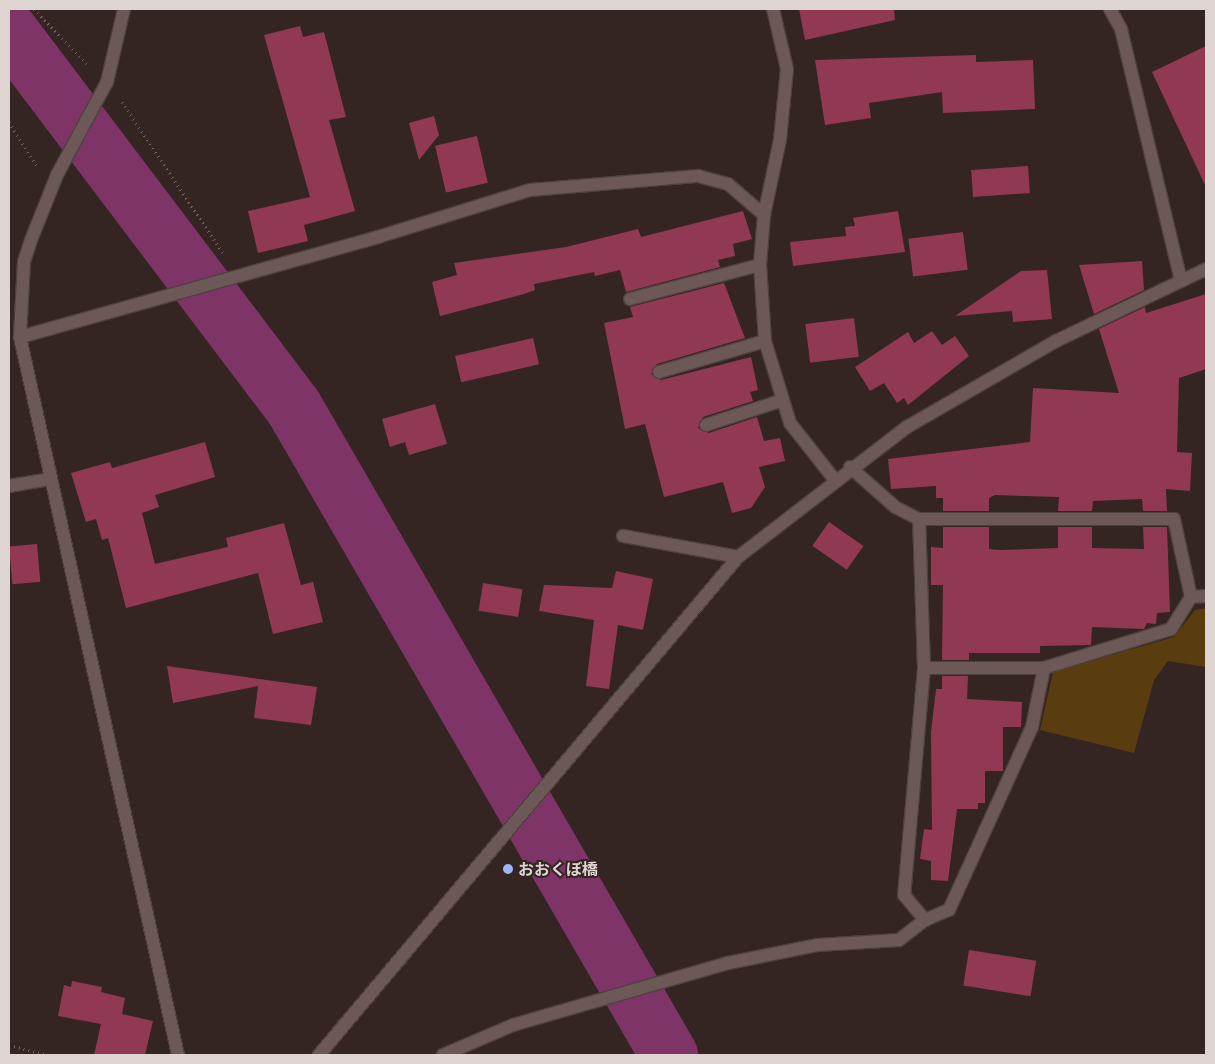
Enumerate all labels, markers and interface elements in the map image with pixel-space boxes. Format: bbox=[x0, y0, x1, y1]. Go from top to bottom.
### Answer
place label: おおくぼ橋 bbox=[518, 859, 598, 879]
marker: おおくぼ橋 bbox=[502, 863, 514, 875]

